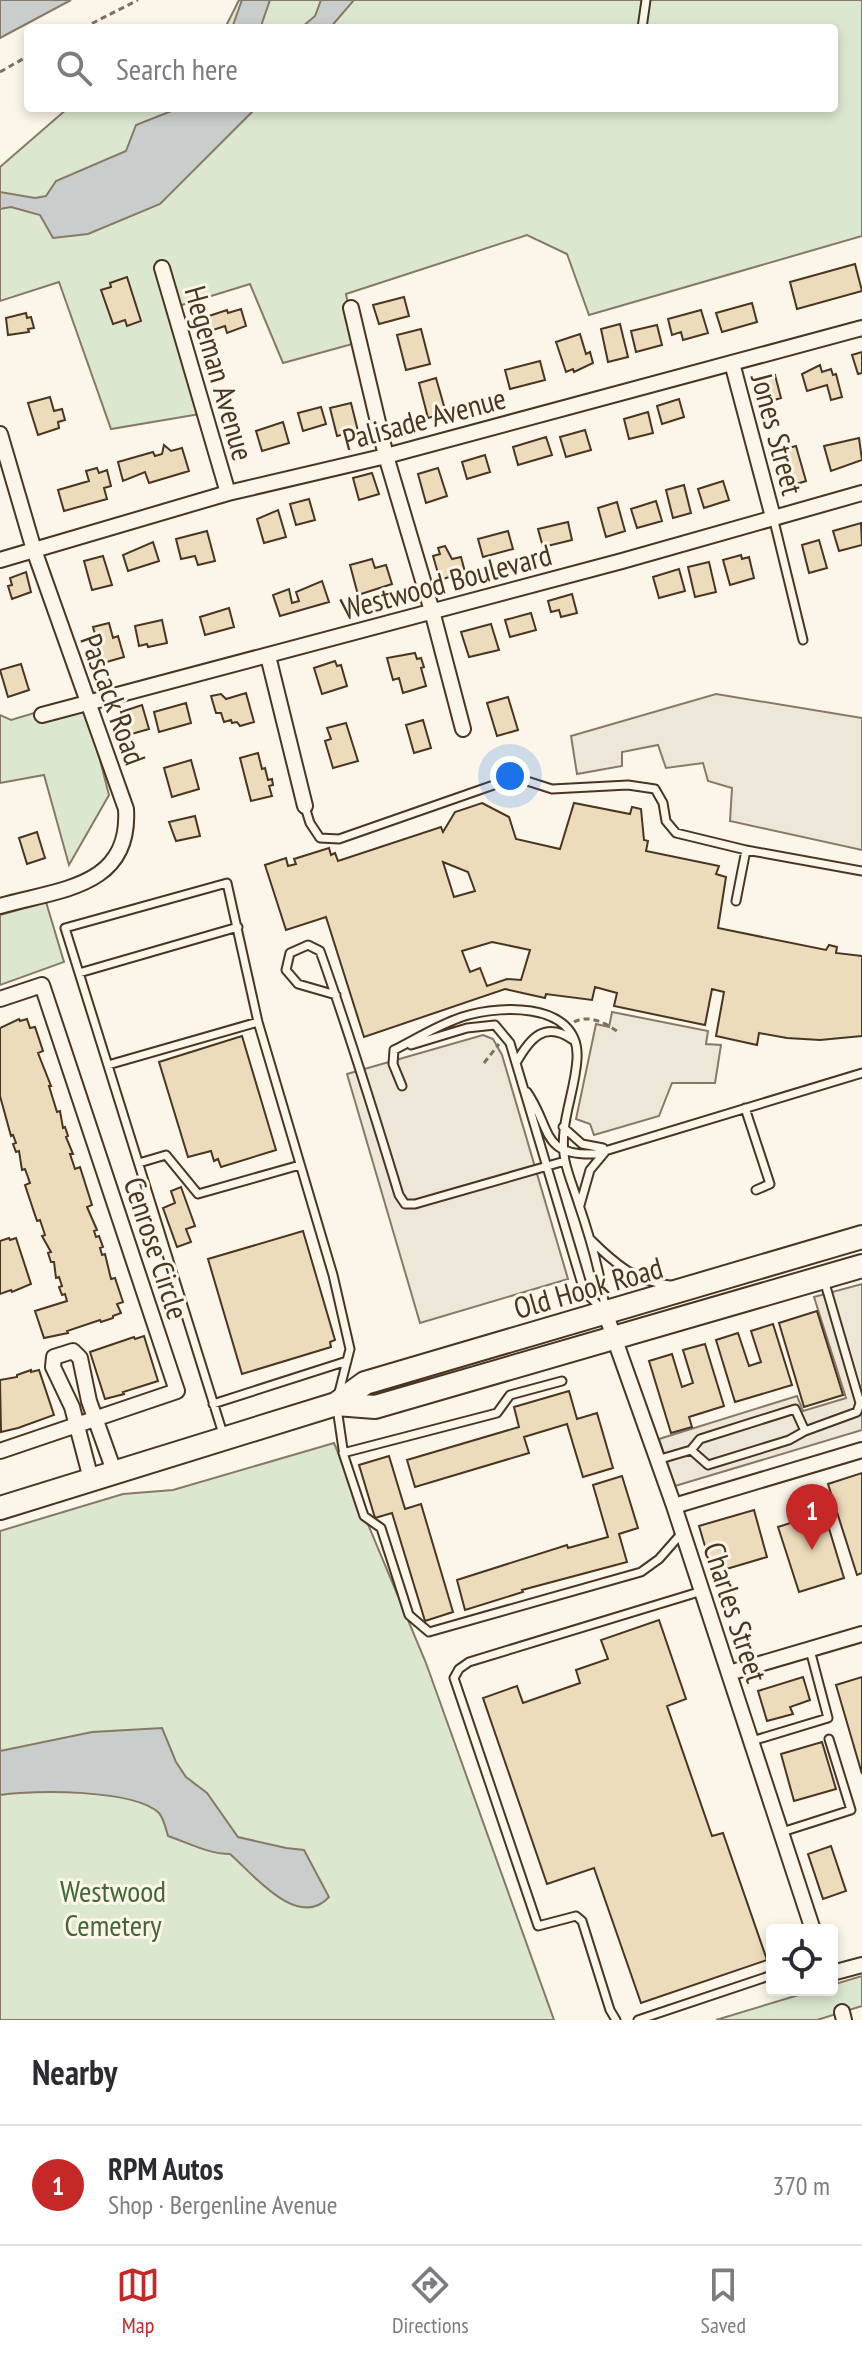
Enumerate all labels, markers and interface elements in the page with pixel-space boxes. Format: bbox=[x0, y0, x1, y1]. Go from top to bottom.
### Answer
search box bbox=[24, 24, 838, 112]
icon: search bbox=[52, 46, 96, 90]
text: Search here bbox=[116, 49, 238, 88]
street label: Hegeman Avenue bbox=[176, 281, 264, 465]
street label: Jones Street bbox=[743, 368, 813, 500]
street label: Palisade Avenue bbox=[338, 378, 510, 458]
street label: Westwood Boulevard bbox=[336, 534, 556, 628]
street label: Pascack Road bbox=[72, 628, 156, 770]
your location bbox=[490, 756, 530, 796]
street label: Cenrose Circle bbox=[116, 1172, 198, 1324]
street label: Old Hook Road bbox=[509, 1247, 667, 1327]
pin: 1 bbox=[786, 1484, 838, 1550]
street label: Charles Street bbox=[695, 1537, 777, 1688]
park label: Westwood Cemetery bbox=[60, 1871, 166, 1944]
map controls bbox=[766, 1924, 838, 1996]
button: locate bbox=[766, 1924, 838, 1996]
text: Nearby bbox=[32, 2050, 117, 2094]
text: RPM Autos bbox=[108, 2149, 223, 2188]
text: 1 bbox=[52, 2169, 64, 2202]
text: 370 m bbox=[772, 2169, 830, 2202]
text: Shop · Bergenline Avenue bbox=[108, 2188, 338, 2221]
tab: Map bbox=[116, 2263, 160, 2339]
tab: Directions bbox=[392, 2263, 469, 2339]
tab: Saved bbox=[701, 2263, 746, 2339]

